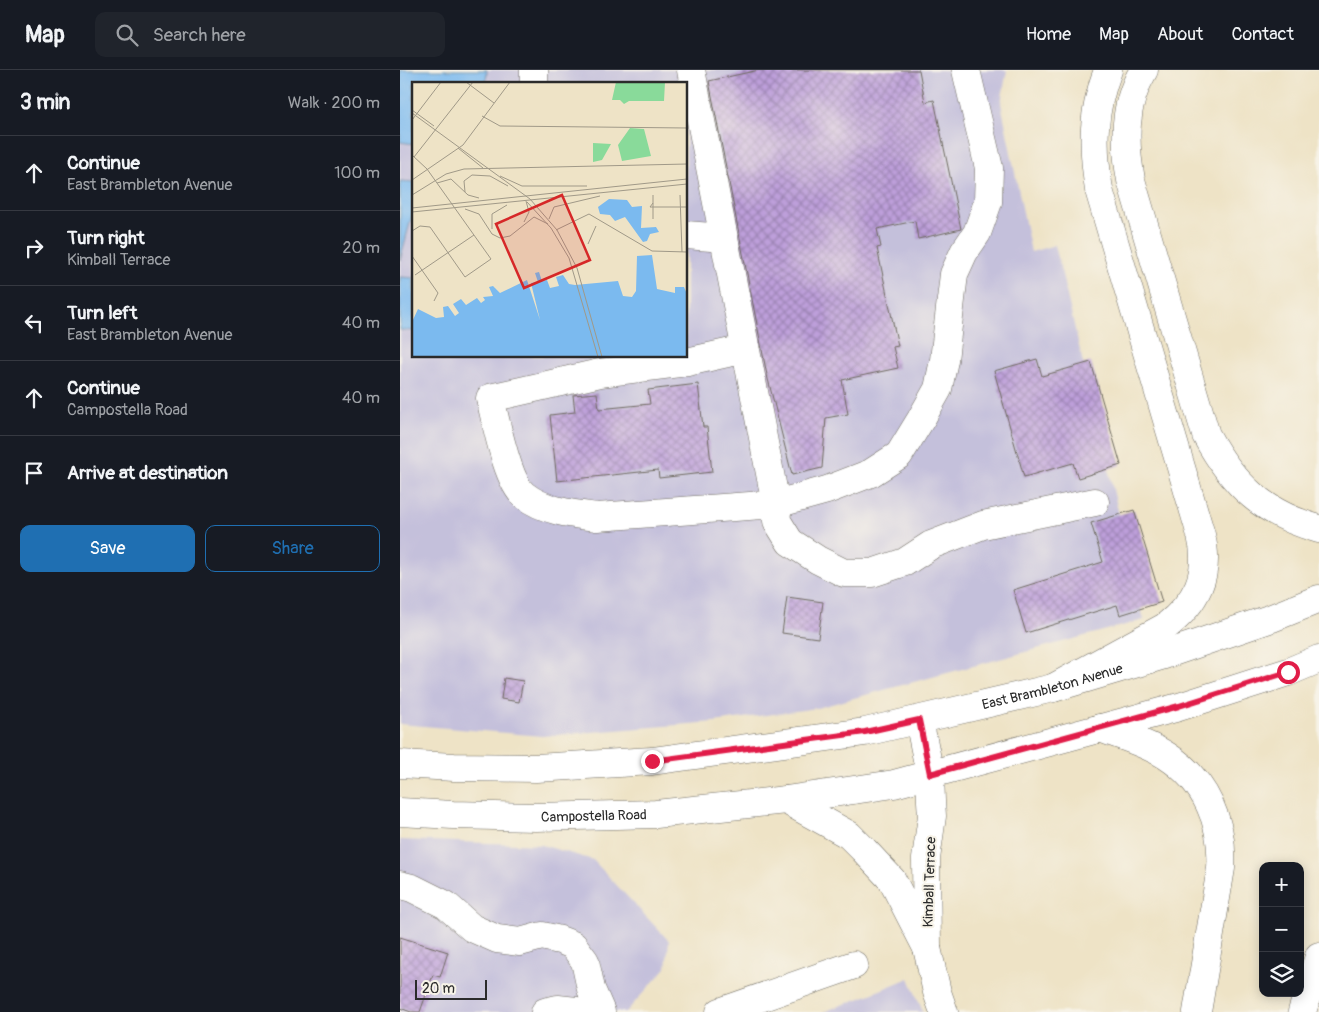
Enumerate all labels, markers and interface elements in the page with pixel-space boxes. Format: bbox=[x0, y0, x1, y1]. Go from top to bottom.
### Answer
search box bbox=[95, 12, 445, 57]
text: Map bbox=[25, 20, 65, 49]
icon: search bbox=[113, 21, 141, 49]
text: Search here bbox=[153, 23, 246, 47]
text: Home bbox=[1026, 23, 1071, 46]
text: Map bbox=[1099, 23, 1129, 46]
text: About bbox=[1157, 23, 1203, 46]
text: Contact bbox=[1231, 23, 1294, 46]
inset map bbox=[412, 82, 688, 358]
text: 3 min bbox=[20, 89, 70, 116]
text: Walk · 200 m bbox=[288, 93, 380, 113]
text: Continue bbox=[67, 151, 140, 175]
icon: ahead bbox=[20, 159, 48, 187]
text: 100 m bbox=[334, 163, 380, 183]
text: East Brambleton Avenue bbox=[67, 175, 232, 195]
text: Turn right bbox=[67, 226, 145, 250]
icon: right bbox=[20, 234, 48, 262]
text: 20 m bbox=[342, 238, 380, 258]
text: Kimball Terrace bbox=[67, 250, 170, 270]
text: Turn left bbox=[67, 301, 137, 325]
icon: left bbox=[20, 309, 48, 337]
text: 40 m bbox=[342, 313, 380, 333]
text: East Brambleton Avenue bbox=[67, 325, 232, 345]
text: Continue bbox=[67, 376, 140, 400]
icon: ahead bbox=[20, 384, 48, 412]
text: 40 m bbox=[342, 388, 380, 408]
text: Campostella Road bbox=[67, 400, 188, 420]
icon: arrive bbox=[20, 459, 48, 487]
text: Arrive at destination bbox=[67, 461, 228, 485]
button: Save bbox=[20, 525, 195, 572]
button: Share bbox=[205, 525, 380, 572]
street label: East Brambleton Avenue bbox=[980, 660, 1125, 713]
route start bbox=[1277, 661, 1300, 684]
route end bbox=[641, 750, 664, 773]
street label: Campostella Road bbox=[541, 806, 647, 826]
street label: Kimball Terrace bbox=[919, 836, 940, 928]
map controls bbox=[1259, 862, 1304, 997]
button: + bbox=[1259, 862, 1304, 907]
button: − bbox=[1259, 907, 1304, 952]
button: layers bbox=[1259, 952, 1304, 997]
scale bar bbox=[415, 977, 488, 1000]
text: 20 m bbox=[422, 980, 455, 997]

